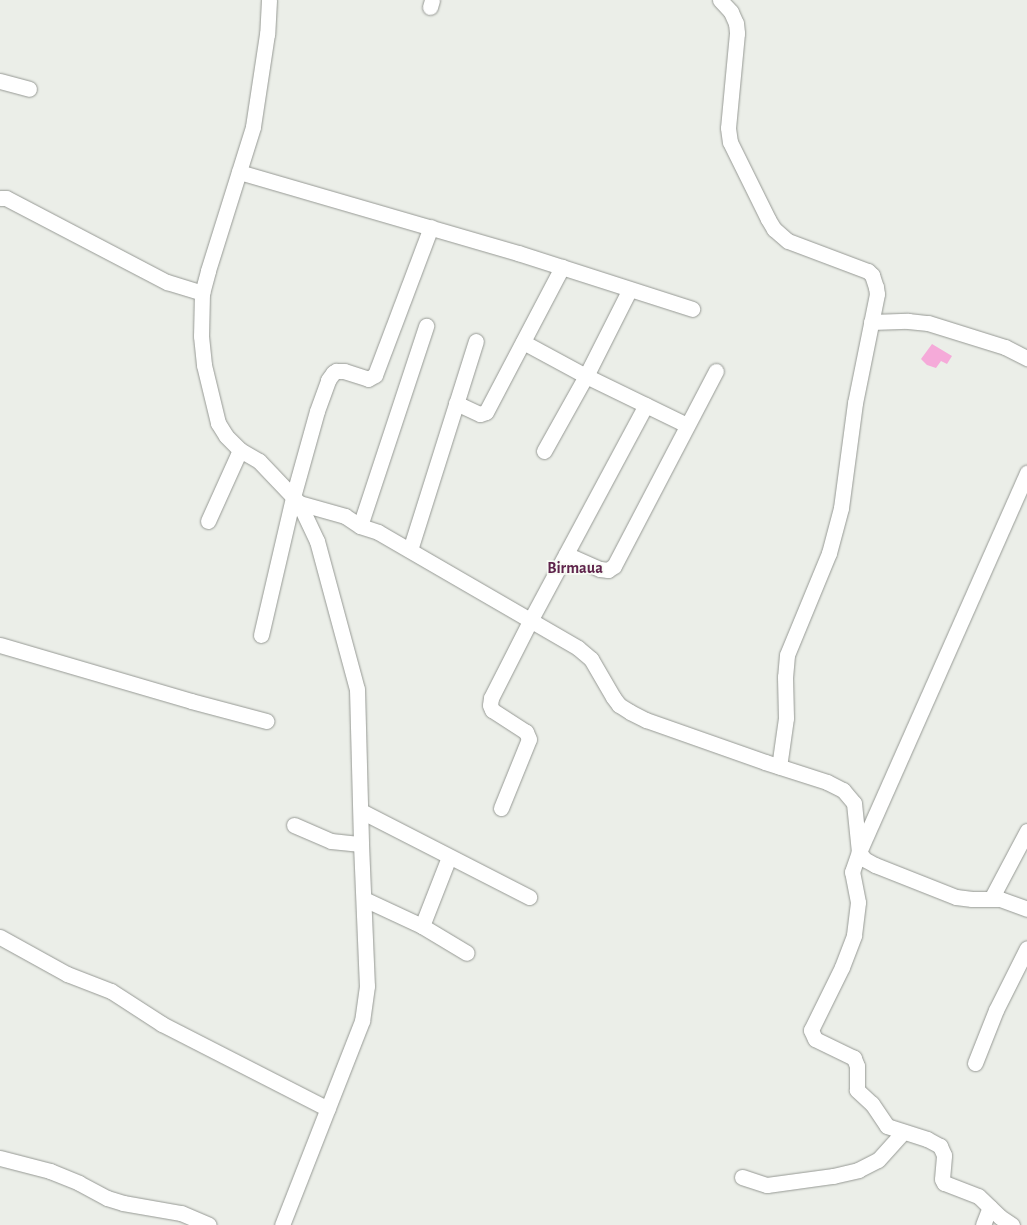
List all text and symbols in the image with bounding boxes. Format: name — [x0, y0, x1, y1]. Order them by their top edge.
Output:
district label: Birmaua — [547, 558, 603, 578]

